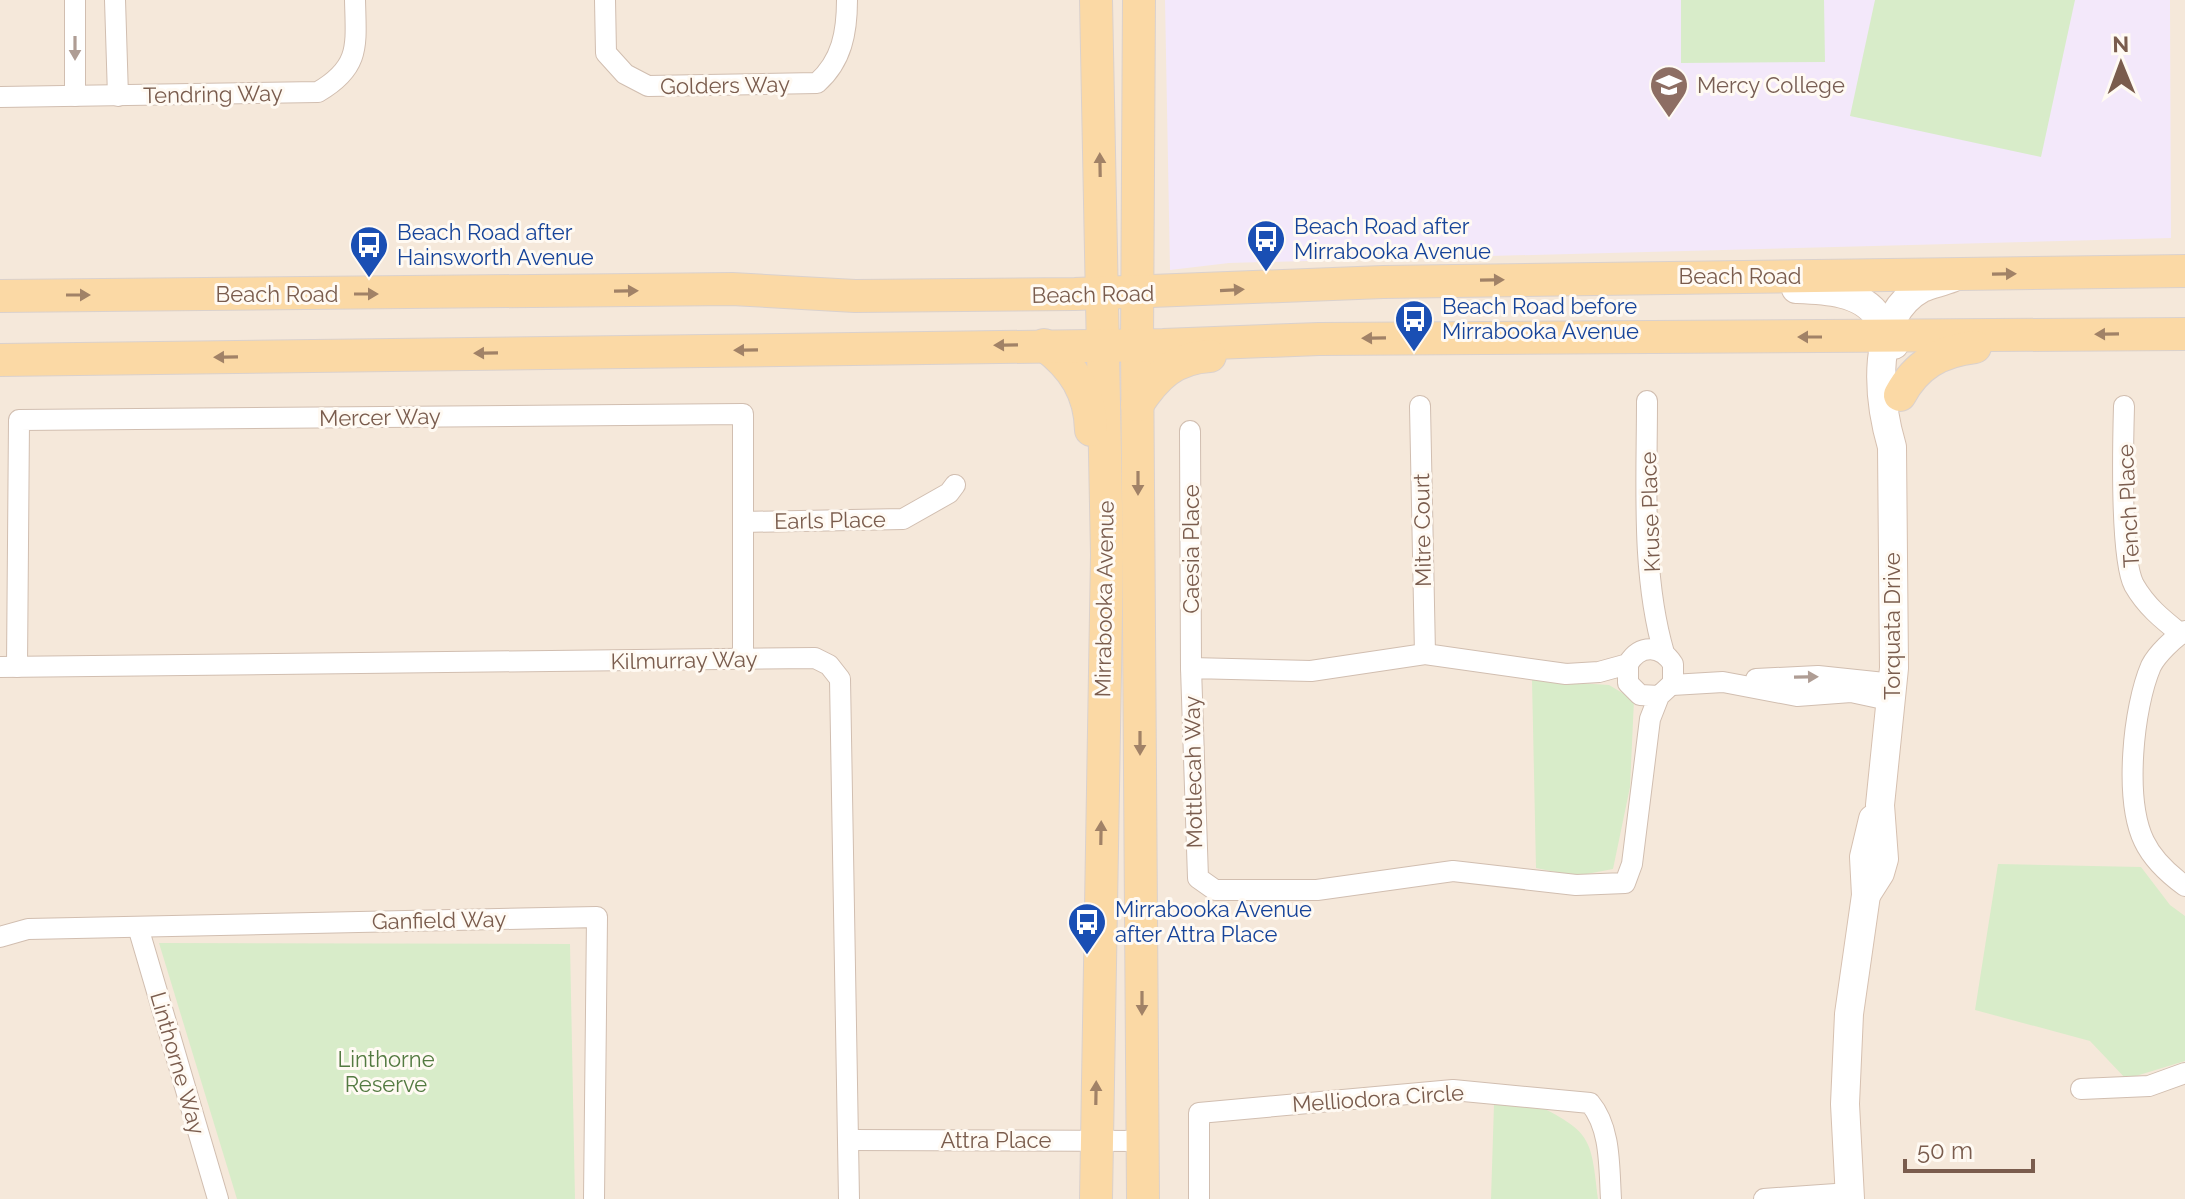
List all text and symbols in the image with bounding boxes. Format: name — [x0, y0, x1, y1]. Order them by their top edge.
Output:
north arrow — [2081, 24, 2161, 104]
text: N — [2112, 31, 2129, 57]
one-way arrow — [69, 36, 81, 61]
school or university icon: Mercy College — [1648, 64, 1690, 119]
street label: Golders Way — [660, 71, 790, 99]
place label: Mercy College — [1697, 72, 1845, 98]
street label: Tendring Way — [143, 80, 283, 108]
one-way arrow — [1094, 152, 1106, 177]
place label: Beach Road after Mirrabooka Avenue — [1294, 213, 1491, 264]
bus stop icon: Beach Road after Mirrabooka Avenue — [1245, 218, 1287, 273]
place label: Beach Road after Hainsworth Avenue — [397, 219, 594, 270]
bus stop icon: Beach Road after Hainsworth Avenue — [348, 224, 390, 279]
street label: Beach Road — [1679, 263, 1801, 289]
one-way arrow — [1992, 268, 2017, 280]
one-way arrow — [1480, 274, 1505, 286]
street label: Beach Road — [1031, 280, 1155, 308]
street label: Beach Road — [216, 281, 338, 307]
one-way arrow — [1220, 283, 1245, 296]
one-way arrow — [614, 284, 639, 297]
one-way arrow — [354, 287, 379, 300]
one-way arrow — [66, 289, 91, 301]
place label: Beach Road before Mirrabooka Avenue — [1442, 293, 1639, 344]
bus stop icon: Beach Road before Mirrabooka Avenue — [1393, 298, 1435, 353]
one-way arrow — [2094, 328, 2119, 341]
one-way arrow — [1797, 331, 1822, 343]
one-way arrow — [1361, 332, 1386, 344]
one-way arrow — [993, 339, 1018, 352]
one-way arrow — [733, 343, 758, 356]
one-way arrow — [473, 347, 498, 360]
one-way arrow — [213, 351, 238, 363]
street label: Mercer Way — [319, 403, 441, 431]
street label: Tench Place — [2112, 443, 2144, 568]
street label: Kruse Place — [1635, 451, 1665, 573]
one-way arrow — [1132, 471, 1144, 496]
street label: Mitre Court — [1408, 472, 1436, 587]
street label: Caesia Place — [1178, 484, 1204, 614]
street label: Mirrabooka Avenue — [1089, 500, 1119, 698]
street label: Earls Place — [774, 506, 886, 534]
street label: Torquata Drive — [1879, 552, 1905, 700]
street label: Kilmurray Way — [610, 646, 758, 674]
one-way arrow — [1794, 670, 1819, 683]
street label: Mottlecah Way — [1179, 695, 1207, 849]
one-way arrow — [1134, 731, 1146, 756]
one-way arrow — [1095, 820, 1107, 845]
place label: Mirrabooka Avenue after Attra Place — [1115, 896, 1312, 947]
bus stop icon: Mirrabooka Avenue after Attra Place — [1066, 901, 1108, 956]
street label: Ganfield Way — [372, 906, 506, 934]
street label: Linthorne Way — [145, 989, 211, 1137]
one-way arrow — [1136, 991, 1148, 1016]
park label: Linthorne Reserve — [337, 1046, 435, 1097]
street label: Melliodora Circle — [1291, 1079, 1465, 1117]
one-way arrow — [1090, 1080, 1103, 1105]
scale bar — [1905, 1123, 2033, 1173]
street label: Attra Place — [941, 1127, 1052, 1153]
text: 50 m — [1917, 1136, 1973, 1165]

